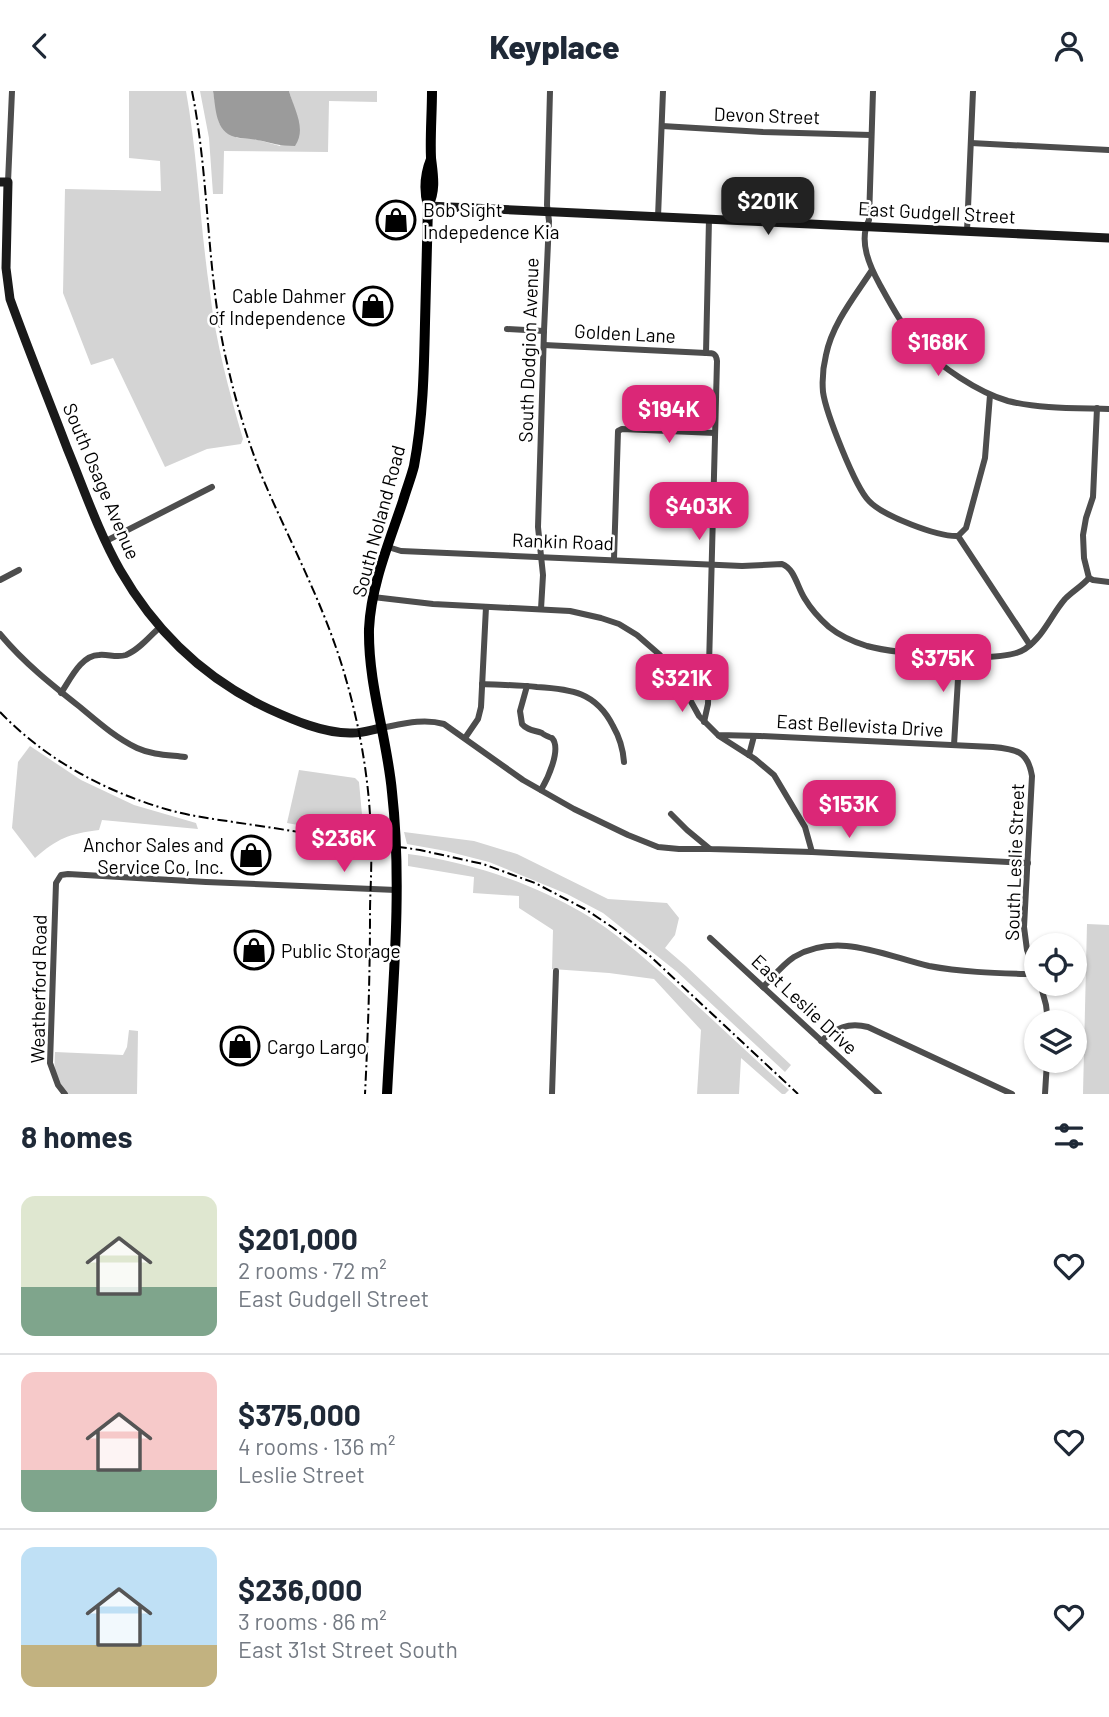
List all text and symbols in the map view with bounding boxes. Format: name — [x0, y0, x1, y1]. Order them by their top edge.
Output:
icon: back — [21, 27, 59, 65]
text: Keyplace — [489, 27, 620, 65]
icon: person — [1050, 27, 1088, 65]
street label: Devon Street — [713, 102, 821, 128]
pin: $201K — [719, 177, 817, 237]
text: $201K — [737, 186, 799, 214]
street label: East Gudgell Street — [858, 196, 1016, 228]
place label: Bob Sight Indepedence Kia — [423, 198, 560, 243]
shop icon: Bob Sight Indepedence Kia — [375, 199, 417, 241]
street label: South Dodgion Avenue — [513, 257, 543, 443]
place label: Cable Dahmer of Independence — [209, 284, 346, 329]
shop icon: Cable Dahmer of Independence — [352, 285, 394, 327]
street label: Golden Lane — [574, 319, 676, 347]
pin: $168K — [889, 319, 987, 378]
text: $168K — [908, 327, 968, 355]
pin: $194K — [620, 385, 718, 445]
text: $194K — [638, 394, 700, 422]
street label: South Osage Avenue — [59, 399, 145, 563]
street label: South Noland Road — [347, 443, 409, 599]
pin: $403K — [650, 483, 748, 542]
text: $403K — [666, 491, 733, 519]
street label: Rankin Road — [512, 528, 614, 554]
pin: $375K — [894, 635, 992, 694]
text: $375K — [911, 643, 975, 671]
pin: $321K — [633, 655, 731, 714]
text: $321K — [652, 663, 712, 691]
street label: East Bellevista Drive — [776, 709, 944, 741]
pin: $153K — [800, 781, 898, 840]
street label: South Leslie Street — [1000, 783, 1028, 941]
text: $153K — [819, 789, 879, 817]
pin: $236K — [295, 815, 393, 874]
text: $236K — [312, 823, 376, 851]
place label: Anchor Sales and Service Co, Inc. — [83, 833, 224, 878]
shop icon: Anchor Sales and Service Co, Inc. — [230, 834, 272, 876]
street label: Weatherford Road — [25, 914, 51, 1064]
shop icon: Public Storage — [233, 929, 275, 971]
map controls — [1024, 933, 1087, 1073]
button: locate — [1024, 933, 1087, 996]
place label: Public Storage — [281, 939, 401, 962]
street label: East Leslie Drive — [747, 949, 863, 1059]
button: layers — [1024, 1010, 1087, 1073]
shop icon: Cargo Largo — [219, 1025, 261, 1067]
place label: Cargo Largo — [267, 1035, 367, 1058]
icon: filters — [1050, 1117, 1088, 1155]
text: 8 homes — [21, 1118, 132, 1154]
text: $201,000 — [238, 1220, 358, 1256]
icon: home — [77, 1224, 161, 1308]
icon: heart — [1050, 1247, 1088, 1285]
text: 2 rooms · 72 m² — [238, 1256, 387, 1284]
text: East Gudgell Street — [238, 1284, 429, 1312]
text: $375,000 — [238, 1396, 361, 1432]
icon: home — [77, 1400, 161, 1484]
icon: heart — [1050, 1423, 1088, 1461]
text: 4 rooms · 136 m² — [238, 1432, 396, 1460]
text: Leslie Street — [238, 1460, 365, 1488]
text: $236,000 — [238, 1571, 362, 1607]
icon: home — [77, 1575, 161, 1659]
icon: heart — [1050, 1598, 1088, 1636]
text: 3 rooms · 86 m² — [238, 1607, 387, 1635]
text: East 31st Street South — [238, 1635, 458, 1663]

